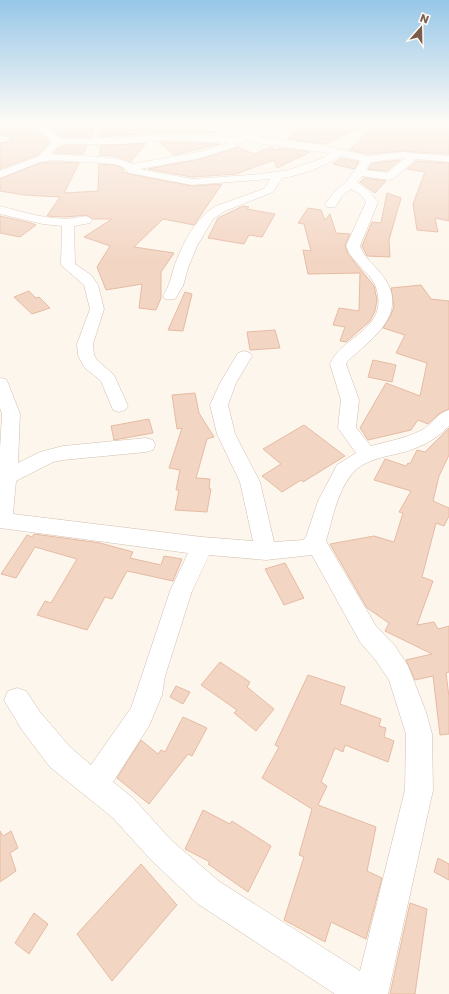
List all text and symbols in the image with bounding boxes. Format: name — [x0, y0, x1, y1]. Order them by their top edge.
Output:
north arrow — [401, 8, 441, 48]
text: N — [418, 10, 431, 28]

